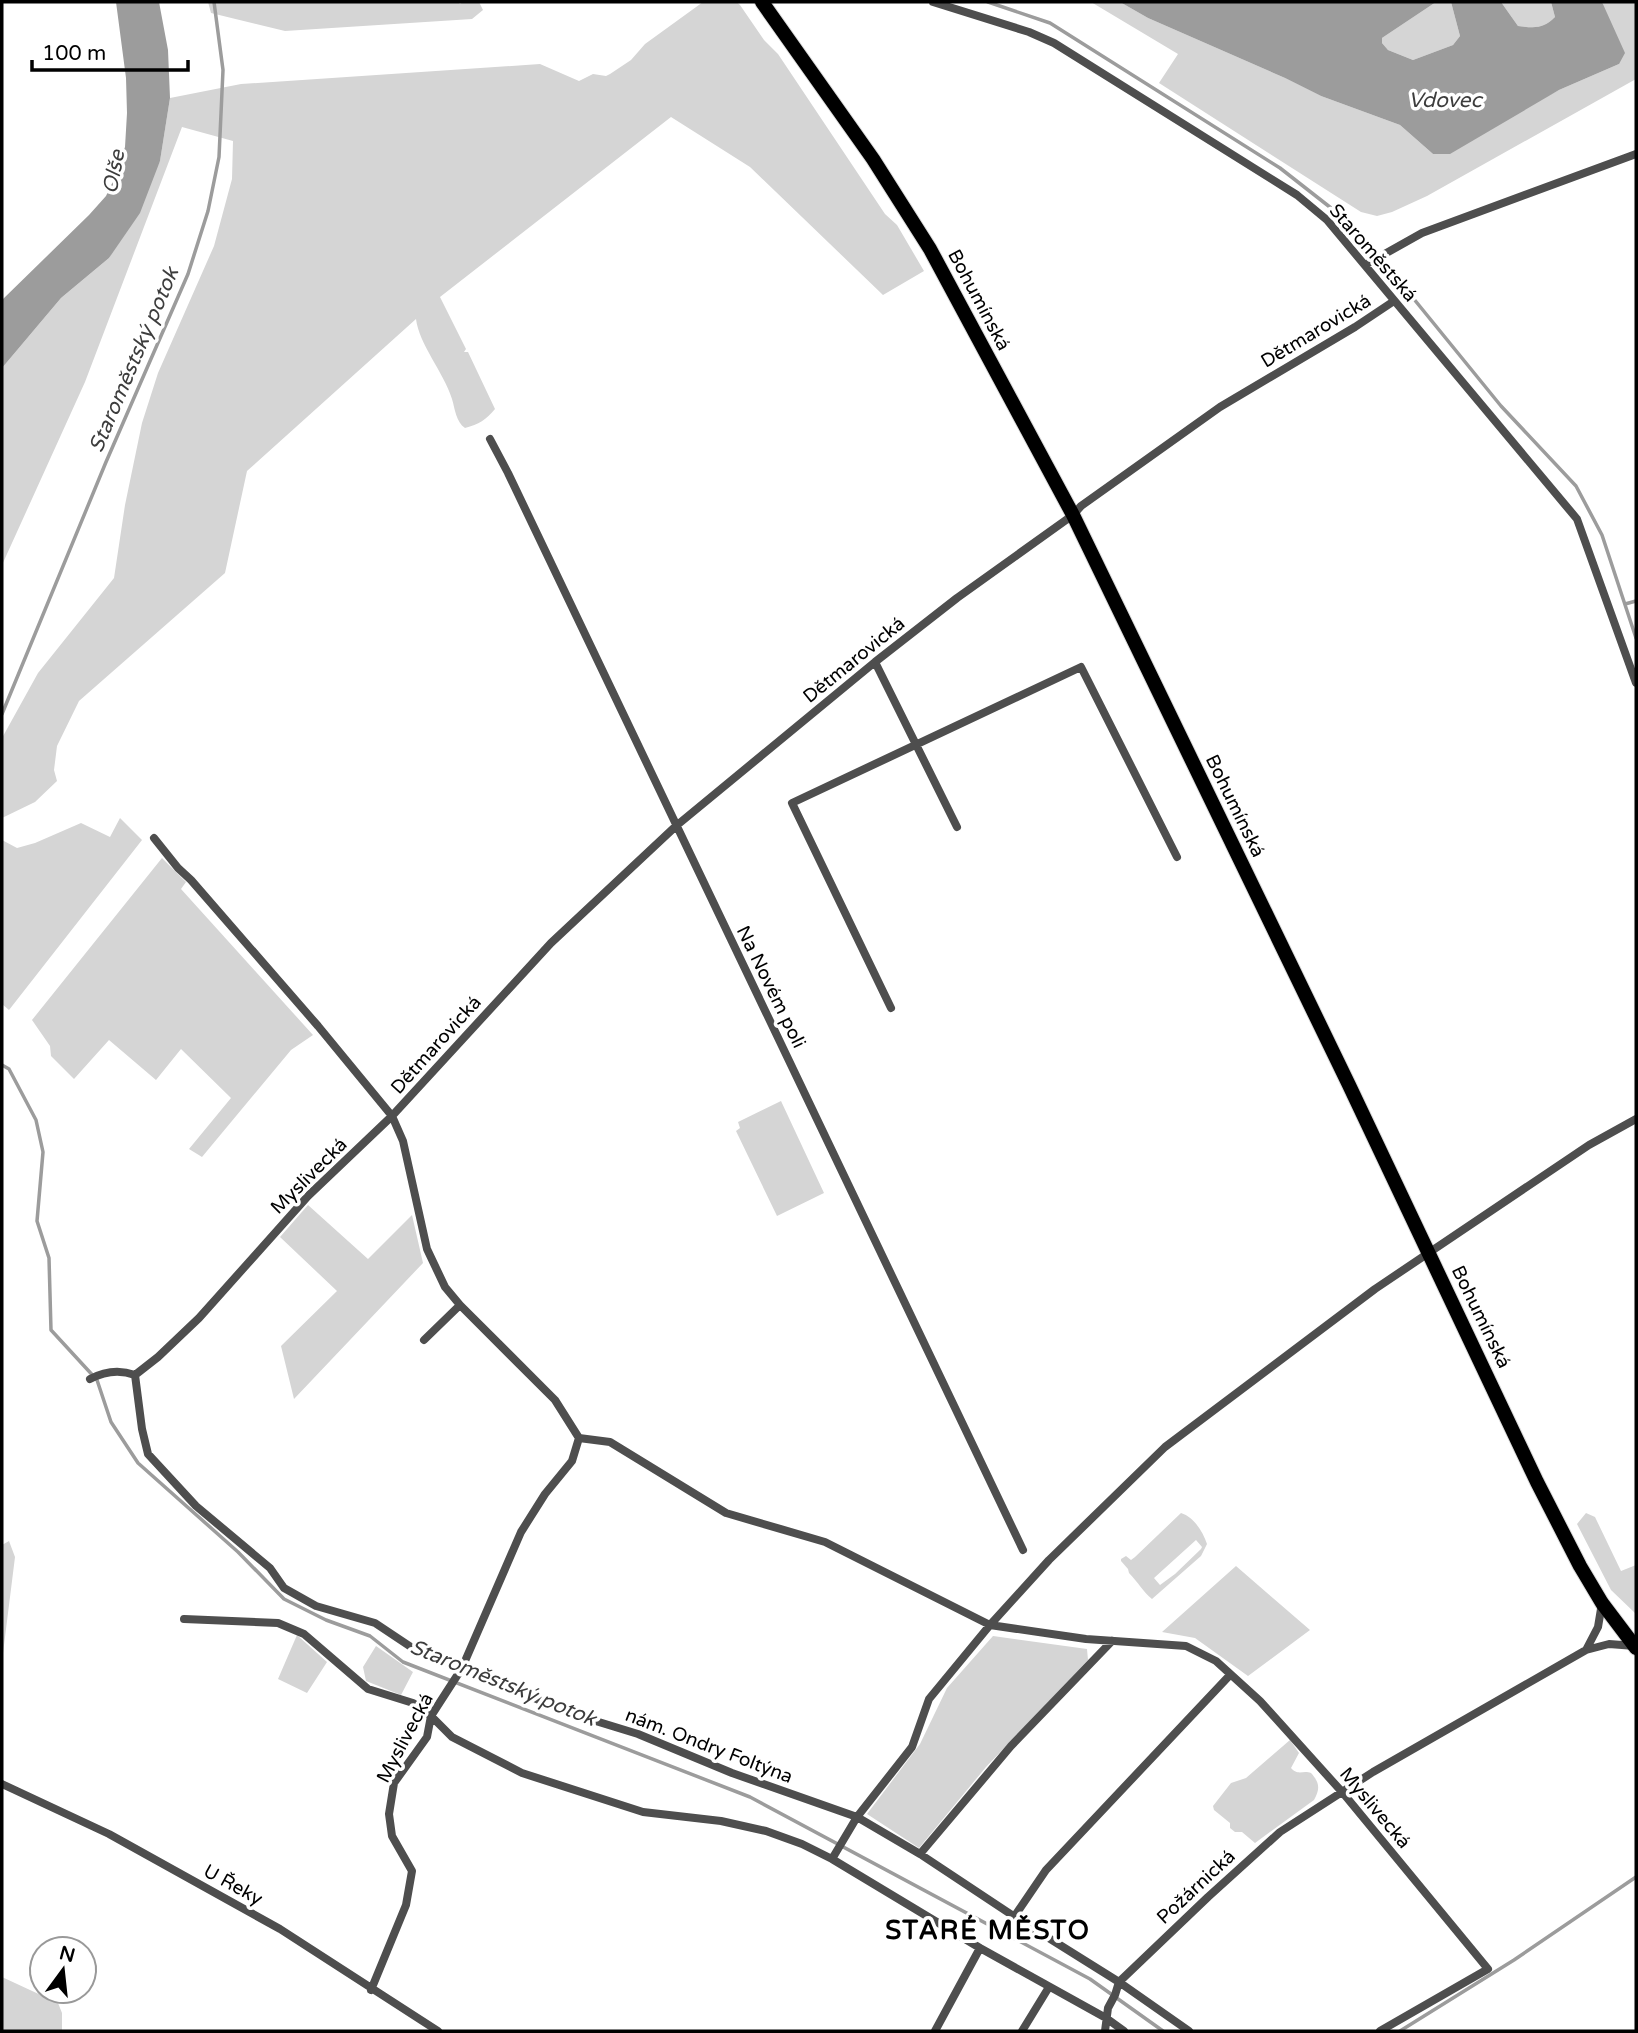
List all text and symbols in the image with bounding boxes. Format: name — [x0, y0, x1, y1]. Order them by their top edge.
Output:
scale bar — [32, 28, 187, 72]
text: 100 m — [42, 41, 106, 66]
water label: Vdovec — [1408, 88, 1483, 113]
water label: Olše — [98, 147, 131, 196]
street label: Staroměstská — [1325, 200, 1421, 306]
street label: Bohumínská — [943, 246, 1015, 354]
water label: Staroměstský potok — [84, 262, 185, 456]
street label: Dětmarovická — [1257, 290, 1375, 372]
street label: Dětmarovická — [799, 612, 909, 708]
street label: Bohumínská — [1201, 751, 1269, 861]
street label: Na Novém poli — [732, 922, 810, 1052]
street label: Dětmarovická — [386, 991, 486, 1099]
street label: Myslivecká — [266, 1133, 352, 1219]
street label: Bohumínská — [1447, 1262, 1515, 1372]
water label: Staroměstský potok — [406, 1634, 601, 1732]
street label: Myslivecká — [372, 1689, 438, 1787]
street label: nám. Ondry Foltýna — [622, 1704, 796, 1788]
street label: Myslivecká — [1335, 1763, 1415, 1853]
street label: Požárnická — [1152, 1845, 1240, 1929]
street label: U Řeky — [200, 1860, 266, 1910]
district label: STARÉ MĚSTO — [885, 1914, 1091, 1946]
north arrow — [28, 1935, 98, 2005]
text: N — [57, 1942, 77, 1967]

